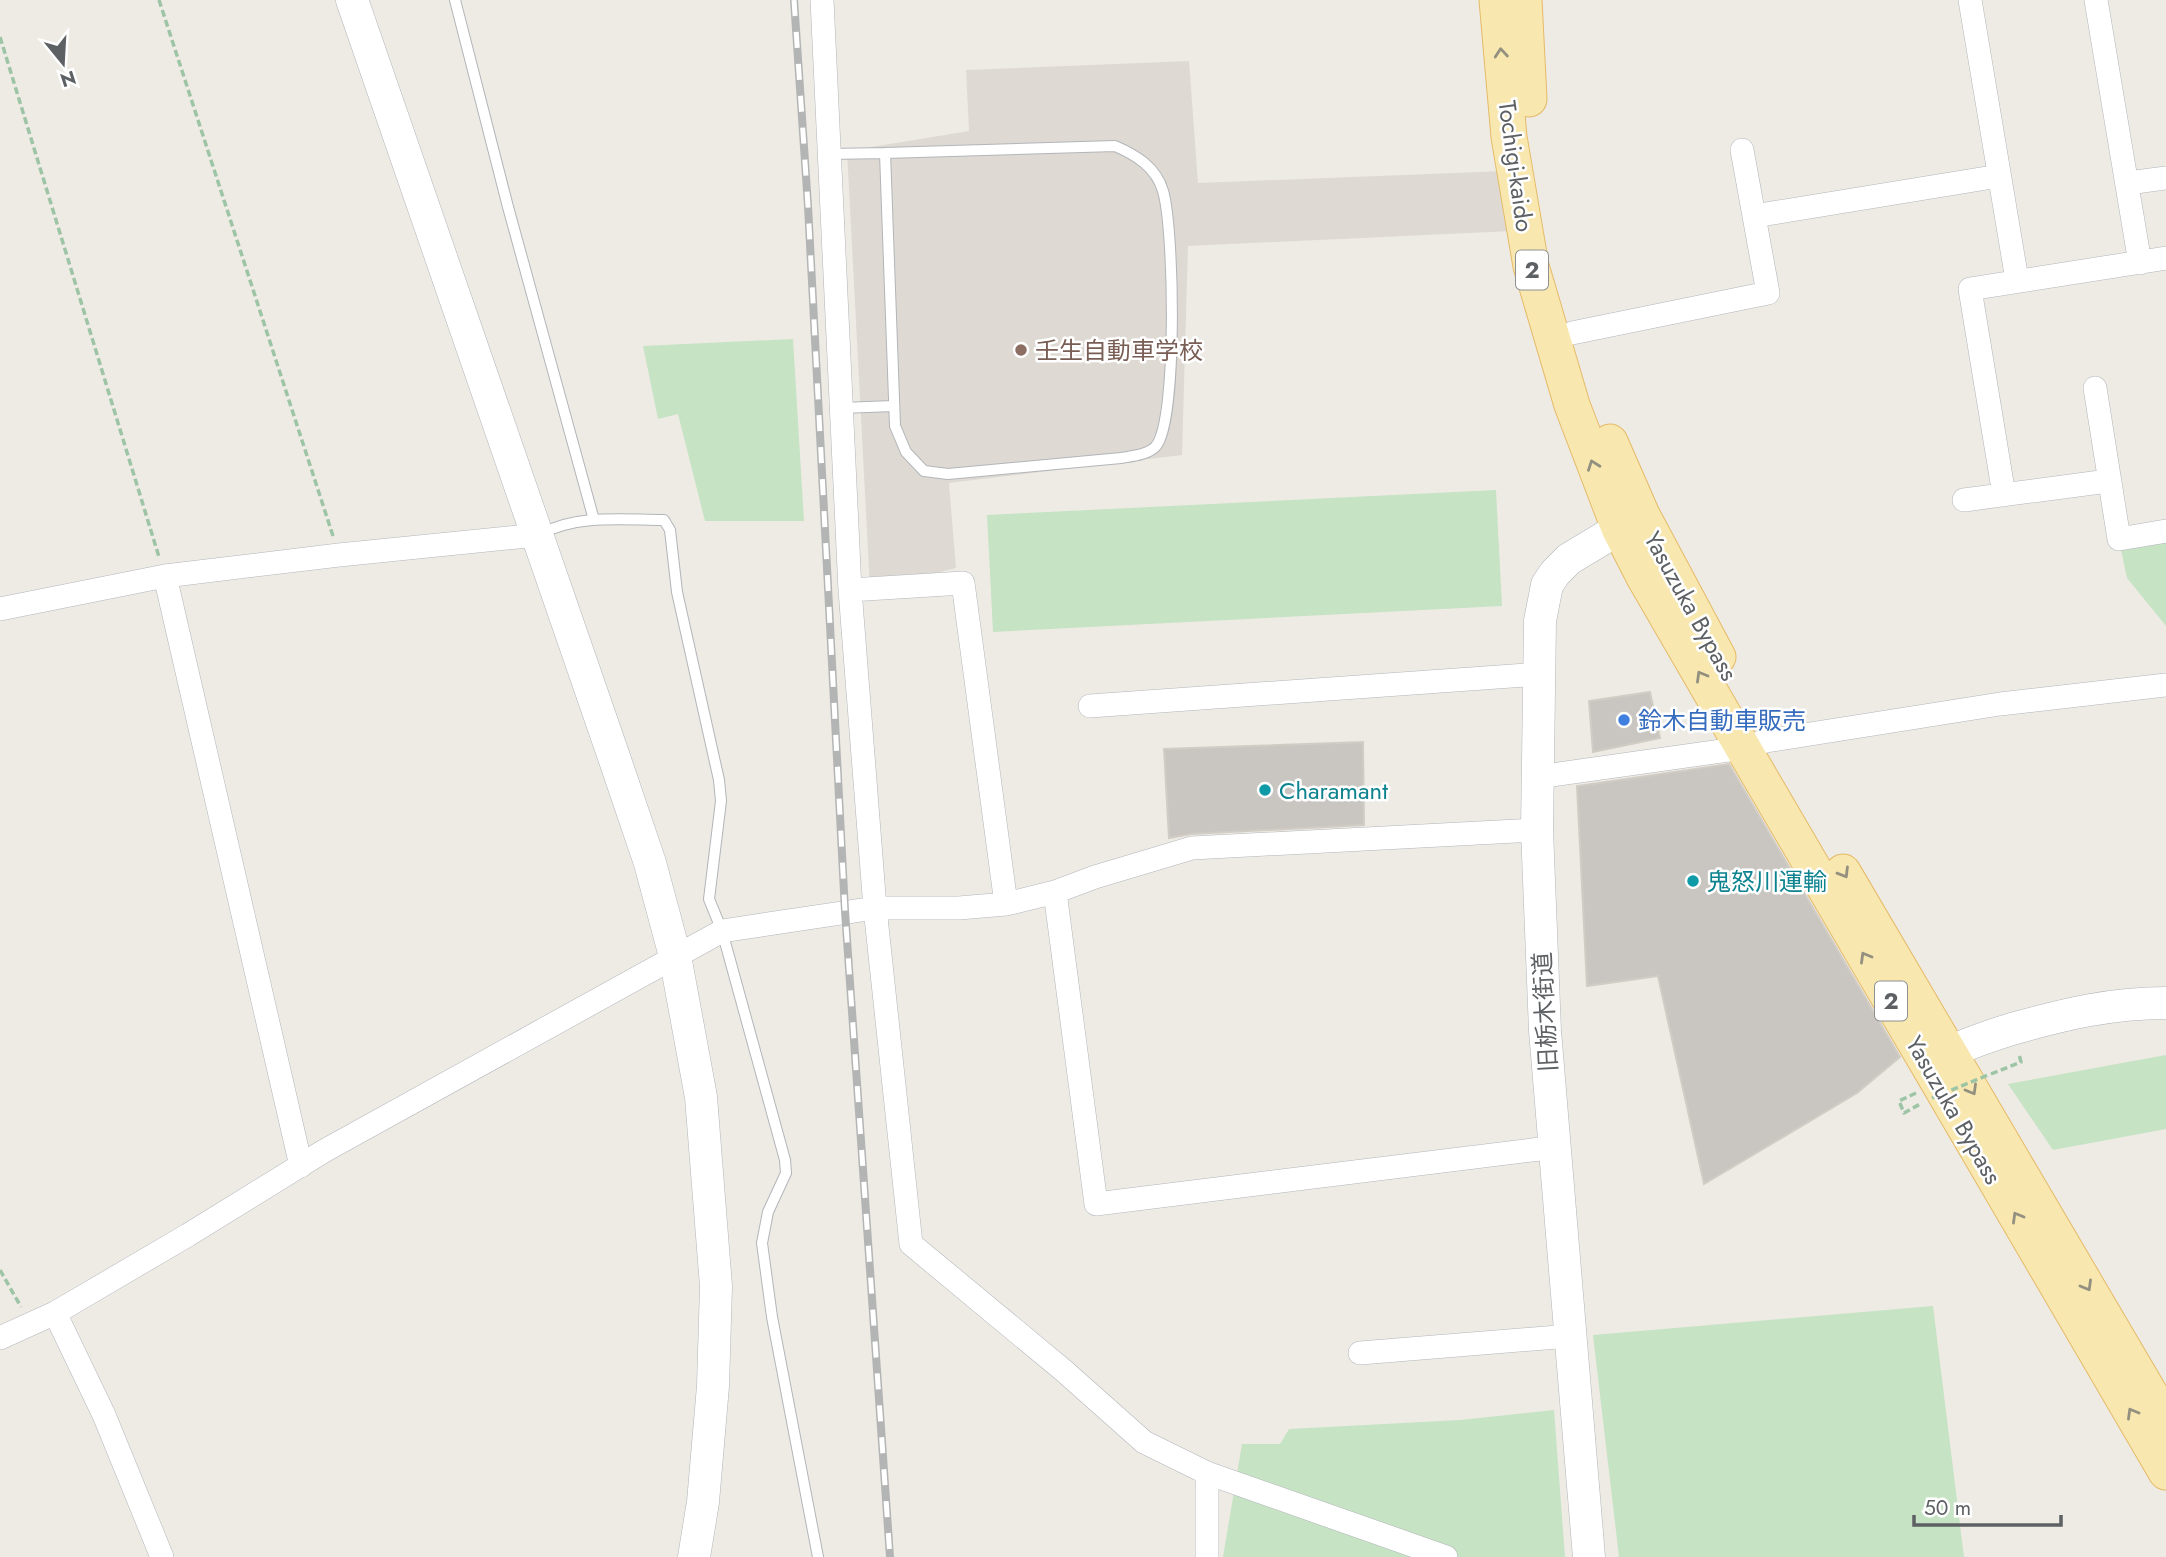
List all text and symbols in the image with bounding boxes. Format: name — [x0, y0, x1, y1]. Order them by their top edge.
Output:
north arrow — [28, 28, 98, 98]
one-way arrow — [1494, 47, 1509, 58]
text: N — [57, 64, 79, 94]
street label: Tochigi-kaido — [1489, 98, 1543, 234]
road number: 2 — [1516, 250, 1548, 290]
place label: 壬生自動車学校 — [1035, 333, 1203, 368]
marker: 壬生自動車学校 — [1013, 342, 1029, 358]
one-way arrow — [1588, 459, 1602, 471]
street label: Yasuzuka Bypass — [1635, 525, 1747, 687]
one-way arrow — [1696, 670, 1709, 683]
place label: 鈴木自動車販売 — [1638, 703, 1806, 738]
marker: 鈴木自動車販売 — [1616, 712, 1632, 728]
place label: Charamant — [1279, 773, 1388, 808]
marker: Charamant — [1257, 782, 1273, 798]
place label: 鬼怒川運輸 — [1707, 864, 1827, 899]
one-way arrow — [1836, 866, 1849, 879]
marker: 鬼怒川運輸 — [1685, 873, 1701, 889]
street label: 旧栃木街道 — [1524, 951, 1566, 1073]
one-way arrow — [1860, 952, 1873, 964]
road number: 2 — [1875, 982, 1907, 1020]
street label: Yasuzuka Bypass — [1897, 1029, 2011, 1191]
one-way arrow — [1964, 1082, 1977, 1095]
one-way arrow — [2012, 1212, 2025, 1225]
one-way arrow — [2079, 1279, 2092, 1292]
one-way arrow — [2127, 1408, 2140, 1421]
scale bar — [1914, 1484, 2061, 1528]
text: 50 m — [1924, 1493, 1971, 1523]

